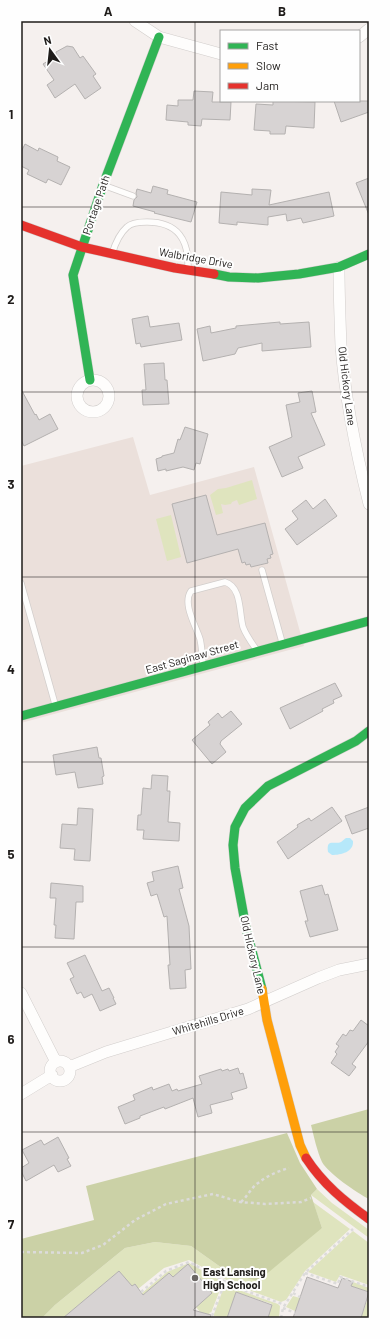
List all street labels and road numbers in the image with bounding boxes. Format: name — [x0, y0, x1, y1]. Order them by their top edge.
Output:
street label: Portage Path — [79, 173, 112, 236]
street label: Walbridge Drive — [158, 245, 234, 270]
street label: Old Hickory Lane — [336, 346, 359, 426]
street label: East Saginaw Street — [144, 637, 240, 676]
street label: Old Hickory Lane — [238, 915, 269, 995]
street label: Whitehills Drive — [171, 1003, 245, 1038]

